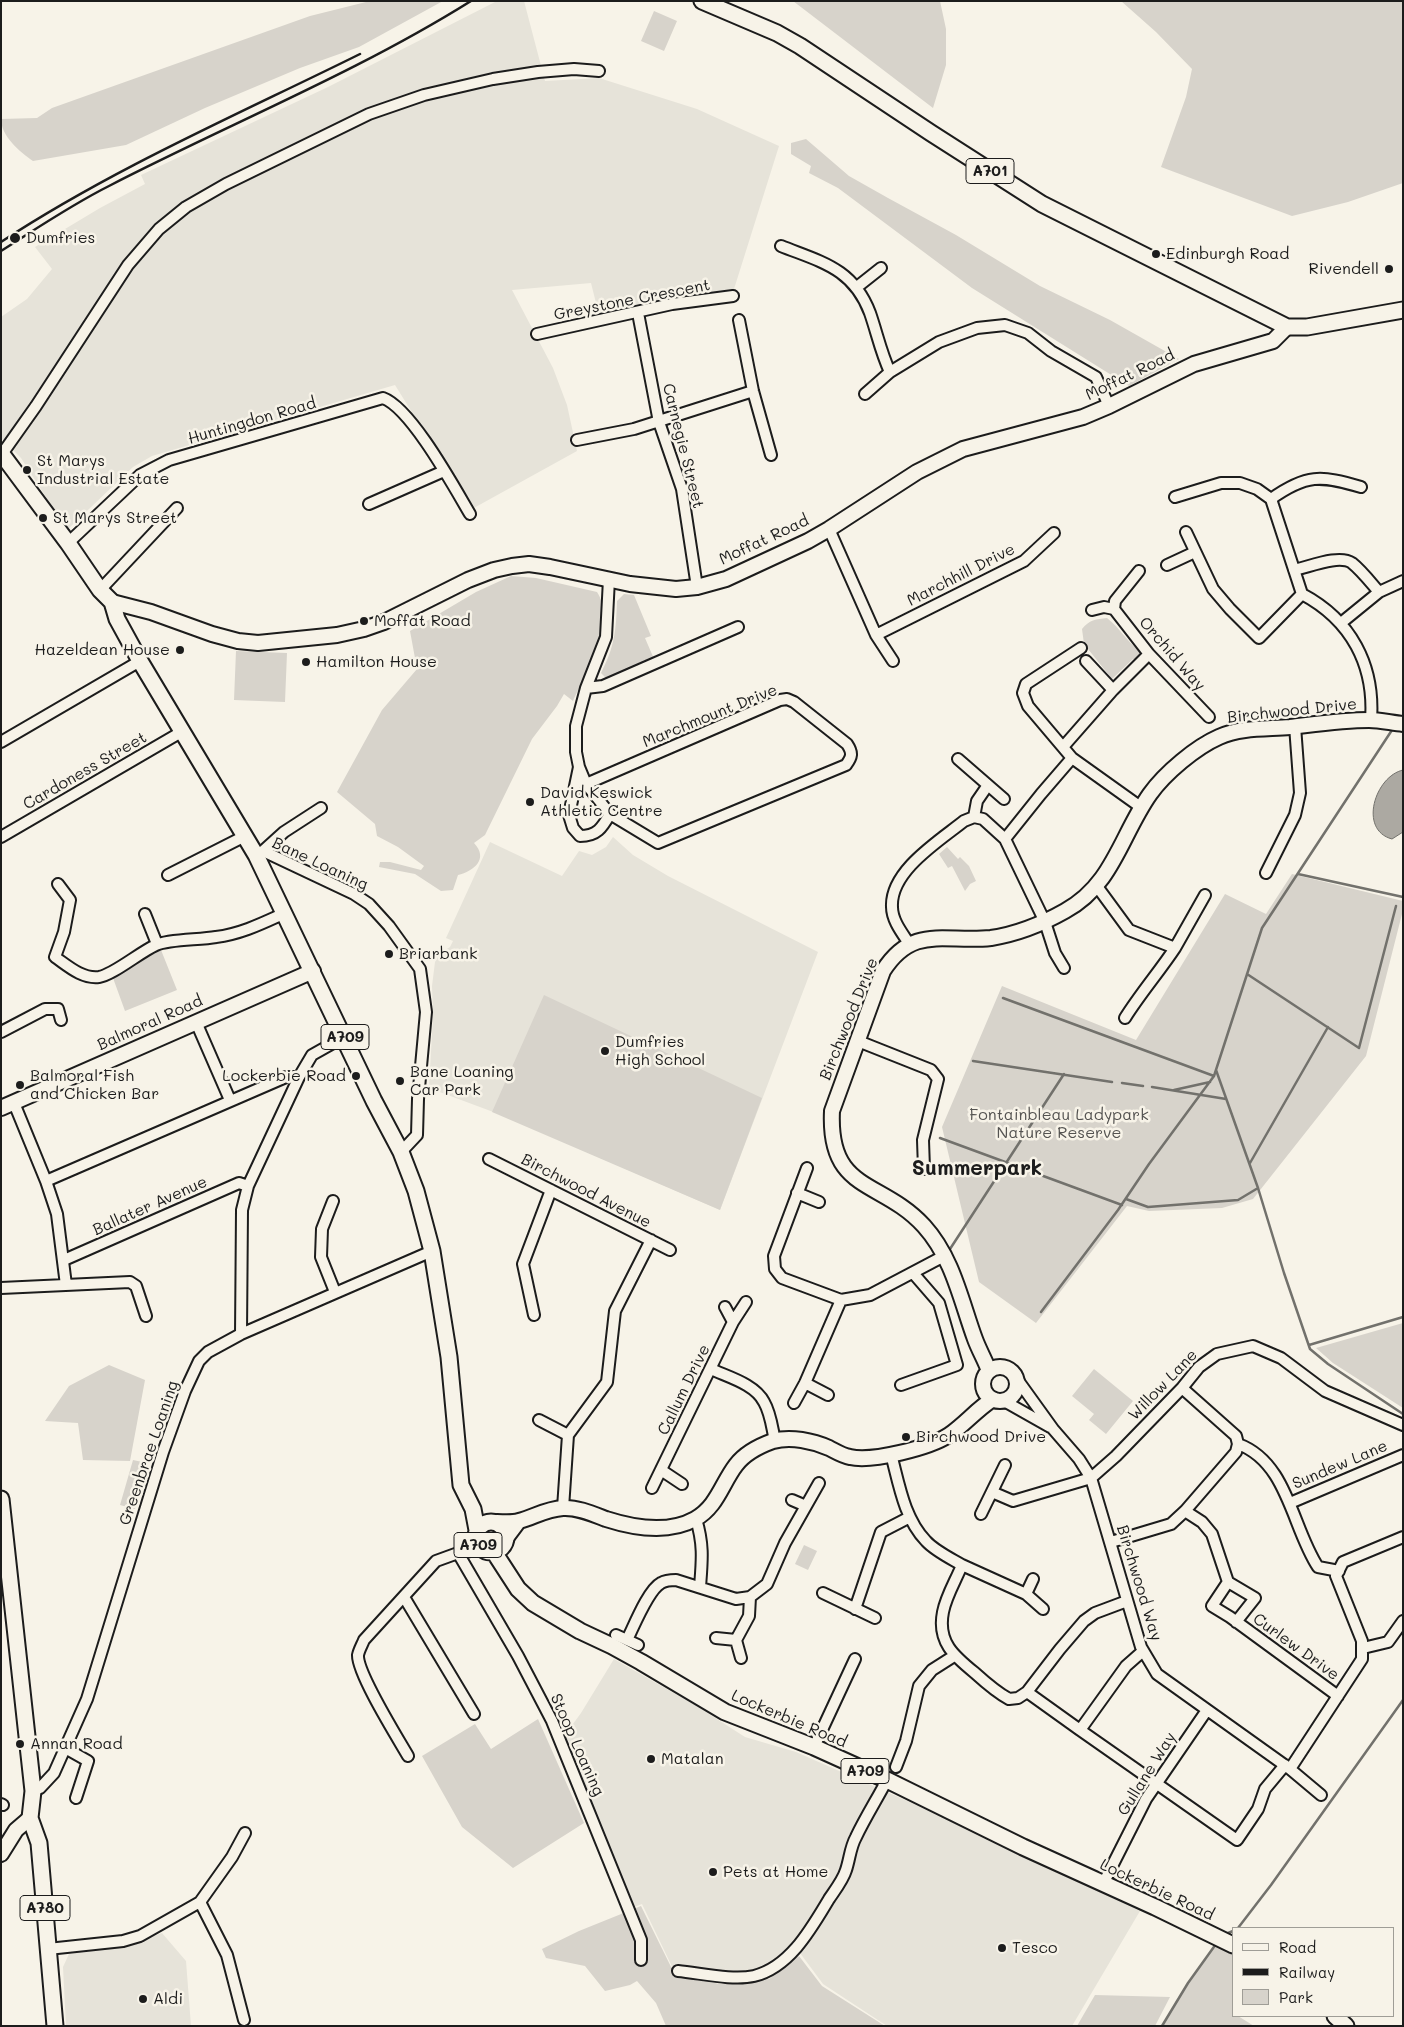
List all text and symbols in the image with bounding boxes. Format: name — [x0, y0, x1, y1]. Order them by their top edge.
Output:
road number: A701 — [966, 158, 1014, 184]
place label: Dumfries — [26, 228, 95, 248]
marker: Dumfries — [8, 231, 22, 245]
place label: Edinburgh Road — [1166, 244, 1289, 264]
marker: Edinburgh Road — [1150, 248, 1162, 260]
place label: Rivendell — [1309, 259, 1379, 279]
marker: Rivendell — [1383, 263, 1395, 275]
street label: Greystone Crescent — [552, 275, 712, 325]
street label: Moffat Road — [1082, 345, 1178, 405]
street label: Carnegie Street — [658, 381, 708, 511]
street label: Huntingdon Road — [186, 394, 318, 448]
place label: St Marys Industrial Estate — [37, 451, 170, 489]
marker: St Marys Industrial Estate — [21, 464, 33, 476]
place label: St Marys Street — [53, 508, 177, 528]
street label: Moffat Road — [716, 511, 812, 569]
marker: St Marys Street — [37, 512, 49, 524]
street label: Marchhill Drive — [904, 540, 1018, 610]
place label: Moffat Road — [374, 611, 471, 631]
street label: Orchid Way — [1135, 613, 1209, 695]
marker: Moffat Road — [358, 615, 370, 627]
place label: Hazeldean House — [34, 640, 170, 660]
marker: Hazeldean House — [174, 644, 186, 656]
place label: Hamilton House — [316, 652, 437, 672]
marker: Hamilton House — [300, 656, 312, 668]
street label: Marchmount Drive — [640, 680, 780, 752]
street label: Birchwood Drive — [1226, 695, 1358, 727]
street label: Cardoness Street — [20, 728, 150, 814]
place label: David Keswick Athletic Centre — [540, 783, 663, 821]
marker: David Keswick Athletic Centre — [524, 796, 536, 808]
street label: Bane Loaning — [269, 833, 371, 895]
place label: Briarbank — [399, 944, 477, 964]
marker: Briarbank — [383, 948, 395, 960]
street label: Birchwood Drive — [816, 955, 882, 1083]
street label: Balmoral Road — [94, 991, 206, 1055]
road number: A709 — [321, 1024, 369, 1050]
place label: Dumfries High School — [615, 1032, 705, 1070]
marker: Dumfries High School — [599, 1045, 611, 1057]
place label: Bane Loaning Car Park — [410, 1062, 514, 1100]
place label: Balmoral Fish and Chicken Bar — [30, 1066, 159, 1104]
place label: Lockerbie Road — [222, 1066, 346, 1086]
marker: Lockerbie Road — [350, 1070, 362, 1082]
marker: Bane Loaning Car Park — [394, 1075, 406, 1087]
marker: Balmoral Fish and Chicken Bar — [14, 1079, 26, 1091]
park label: Fontainbleau Ladypark Nature Reserve — [969, 1105, 1149, 1143]
street label: Birchwood Avenue — [518, 1150, 654, 1232]
district label: Summerpark — [912, 1156, 1042, 1182]
street label: Ballater Avenue — [90, 1172, 210, 1240]
street label: Callum Drive — [654, 1342, 714, 1438]
street label: Willow Lane — [1124, 1346, 1202, 1424]
street label: Greenbrae Loaning — [115, 1378, 183, 1528]
place label: Birchwood Drive — [916, 1427, 1046, 1447]
marker: Birchwood Drive — [900, 1431, 912, 1443]
street label: Sundew Lane — [1290, 1436, 1390, 1494]
street label: Birchwood Way — [1112, 1523, 1166, 1643]
road number: A709 — [454, 1532, 502, 1558]
street label: Curlew Drive — [1249, 1609, 1343, 1685]
street label: Lockerbie Road — [728, 1686, 850, 1752]
street label: Stoop Loaning — [546, 1691, 608, 1799]
street label: Gullane Way — [1114, 1729, 1180, 1819]
place label: Annan Road — [30, 1734, 123, 1754]
marker: Annan Road — [14, 1738, 26, 1750]
place label: Matalan — [661, 1749, 724, 1769]
marker: Matalan — [645, 1753, 657, 1765]
road number: A709 — [841, 1758, 889, 1784]
street label: Lockerbie Road — [1097, 1855, 1217, 1925]
place label: Pets at Home — [723, 1862, 828, 1882]
marker: Pets at Home — [707, 1866, 719, 1878]
road number: A780 — [20, 1896, 70, 1920]
legend — [1232, 1927, 1394, 2017]
text: Road — [1279, 1937, 1316, 1957]
place label: Tesco — [1012, 1938, 1057, 1958]
marker: Tesco — [996, 1942, 1008, 1954]
text: Railway — [1279, 1962, 1335, 1982]
text: Park — [1279, 1987, 1313, 2007]
place label: Aldi — [153, 1989, 183, 2009]
marker: Aldi — [137, 1993, 149, 2005]

